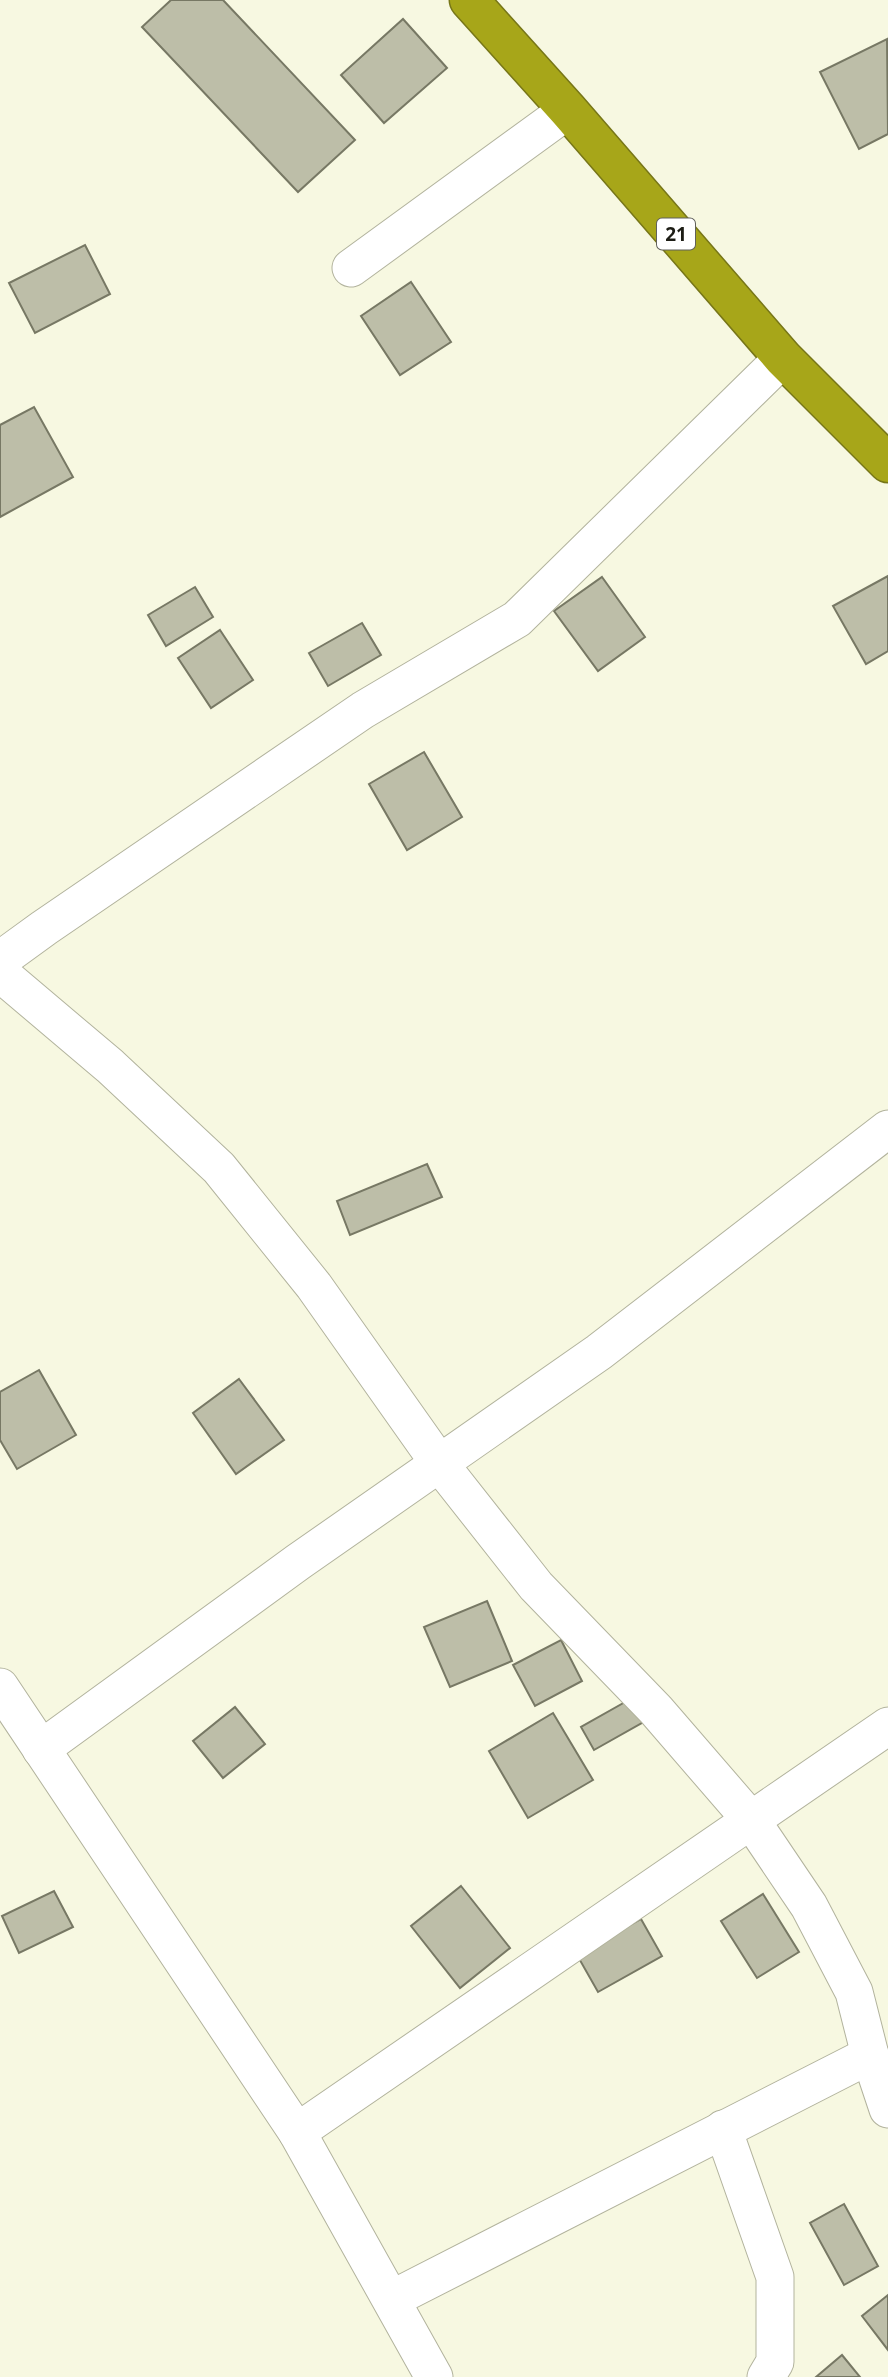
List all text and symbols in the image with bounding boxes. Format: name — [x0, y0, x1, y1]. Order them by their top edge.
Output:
road number: 21 — [657, 218, 695, 250]

